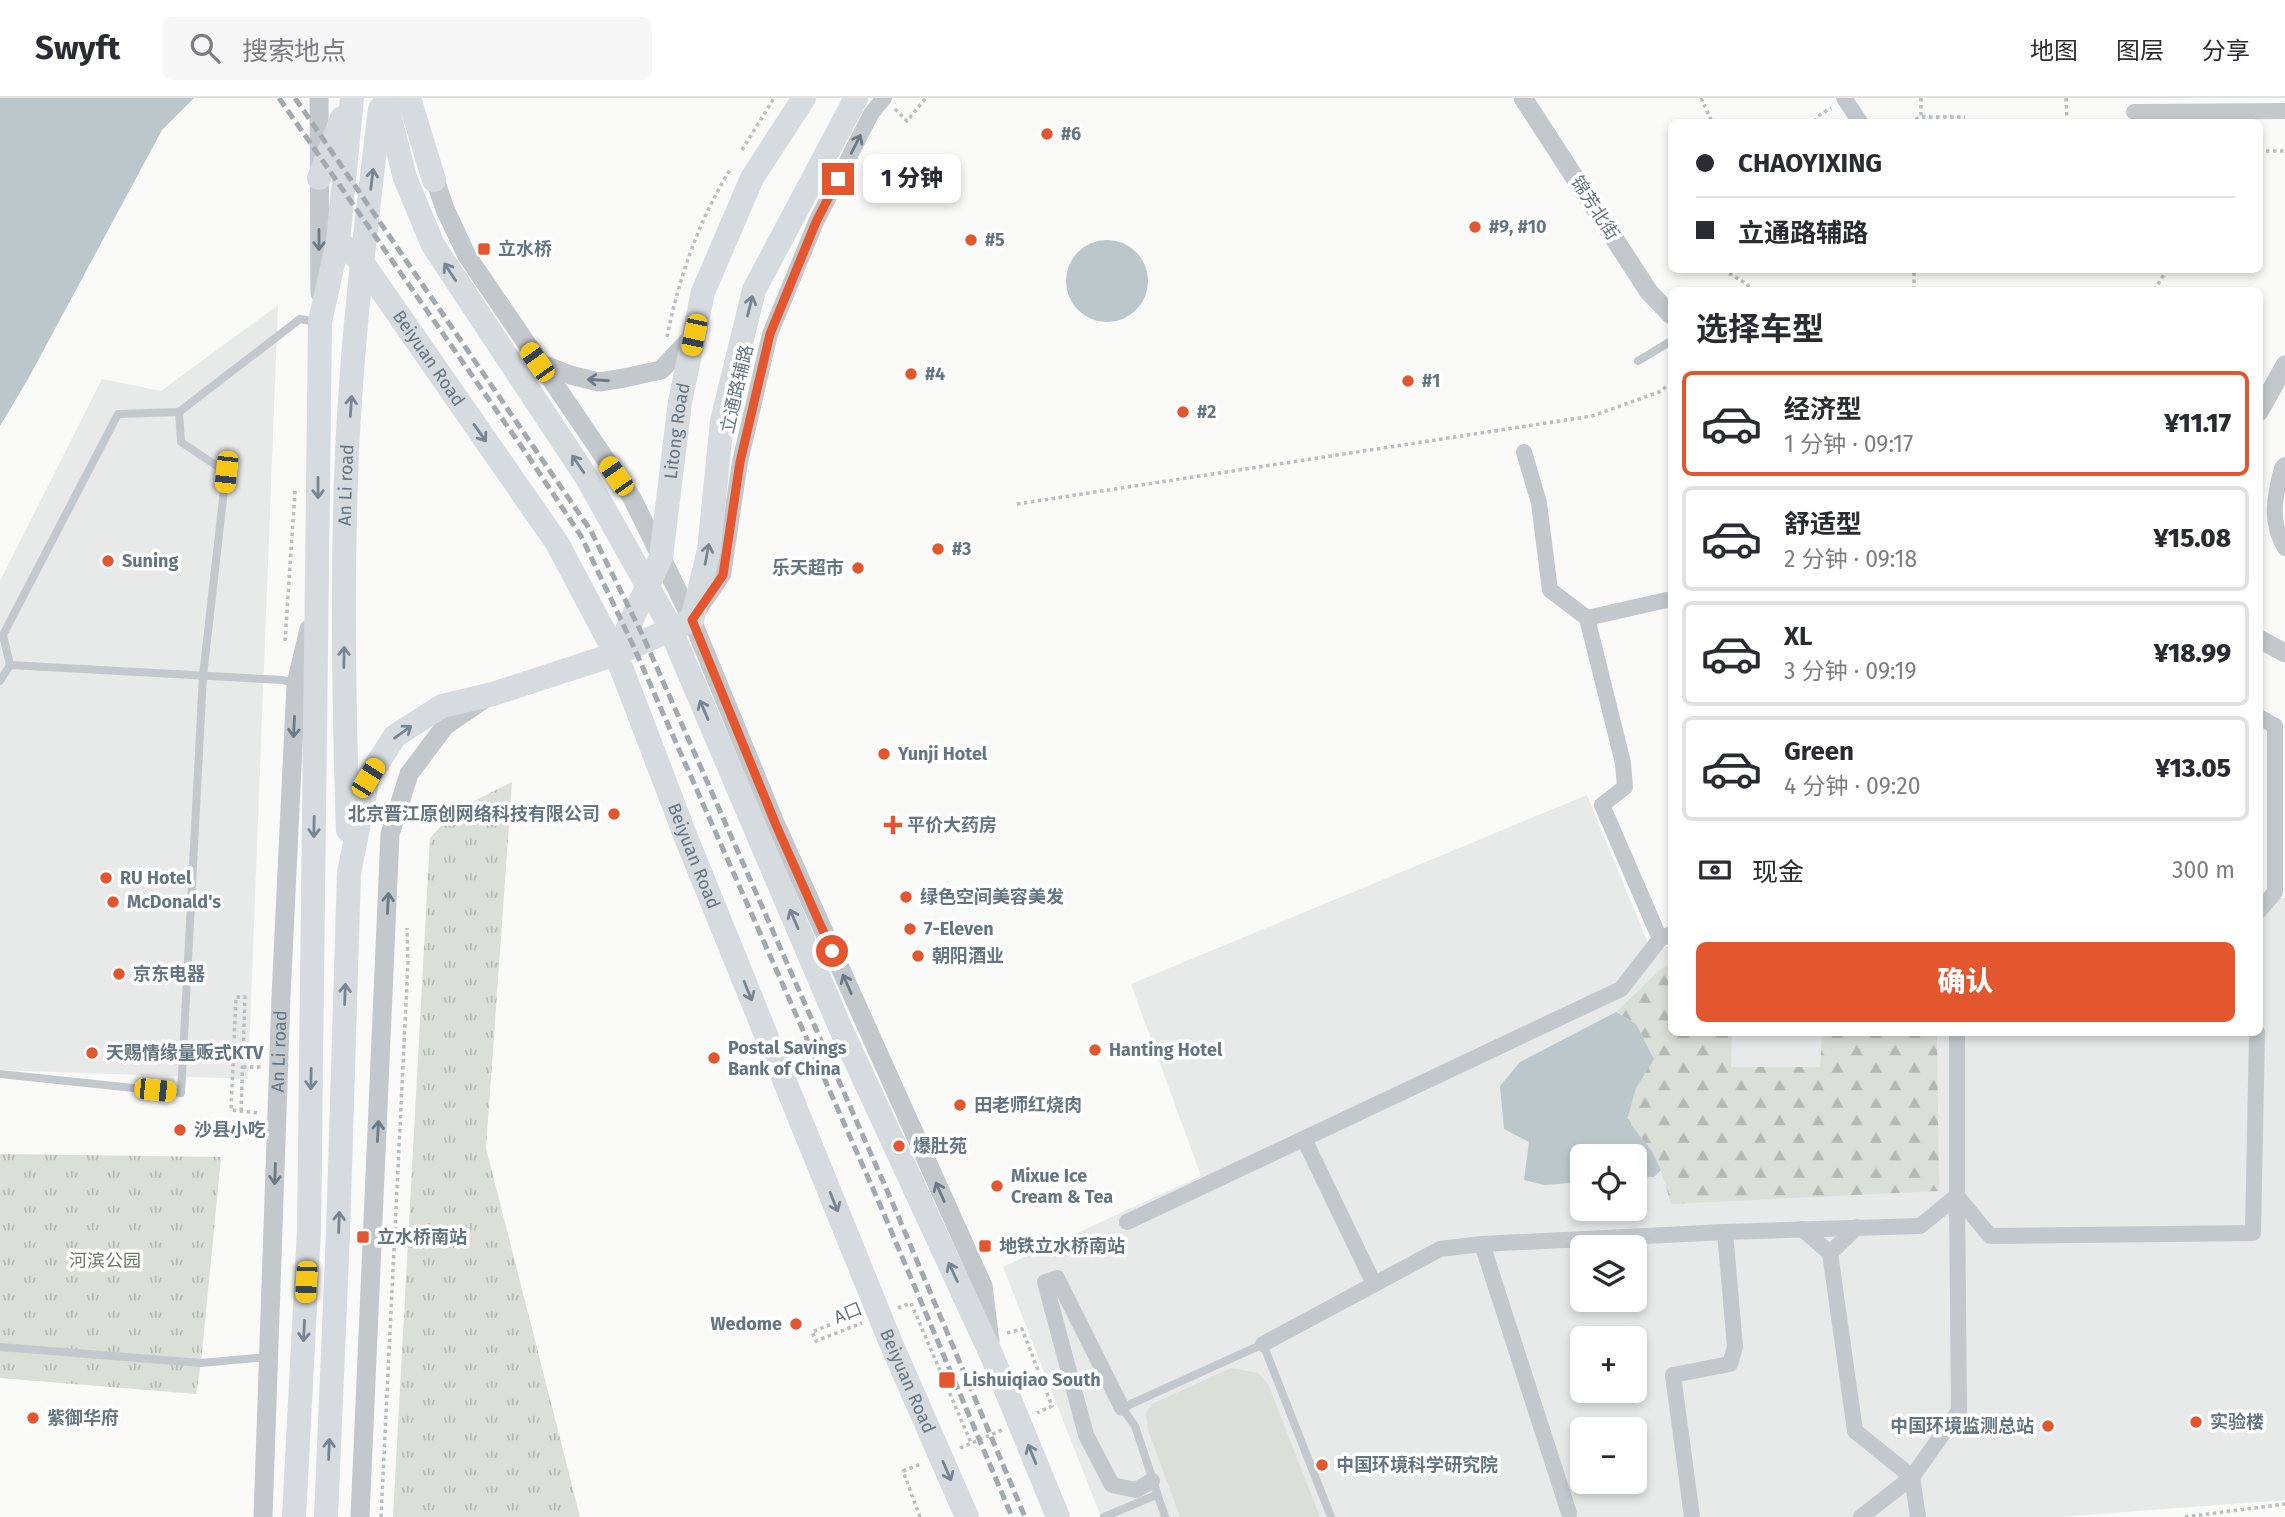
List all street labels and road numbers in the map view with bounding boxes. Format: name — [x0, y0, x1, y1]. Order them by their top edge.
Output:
street label: 锦芳北街 — [1566, 172, 1624, 244]
street label: Beiyuan Road — [388, 306, 470, 410]
street label: 立通路辅路 — [716, 343, 758, 435]
street label: Litong Road — [660, 381, 695, 480]
street label: An Li road — [334, 444, 358, 526]
street label: Beiyuan Road — [663, 800, 725, 912]
street label: An Li road — [267, 1010, 292, 1093]
street label: A口 — [831, 1297, 865, 1329]
street label: Beiyuan Road — [875, 1326, 940, 1437]

